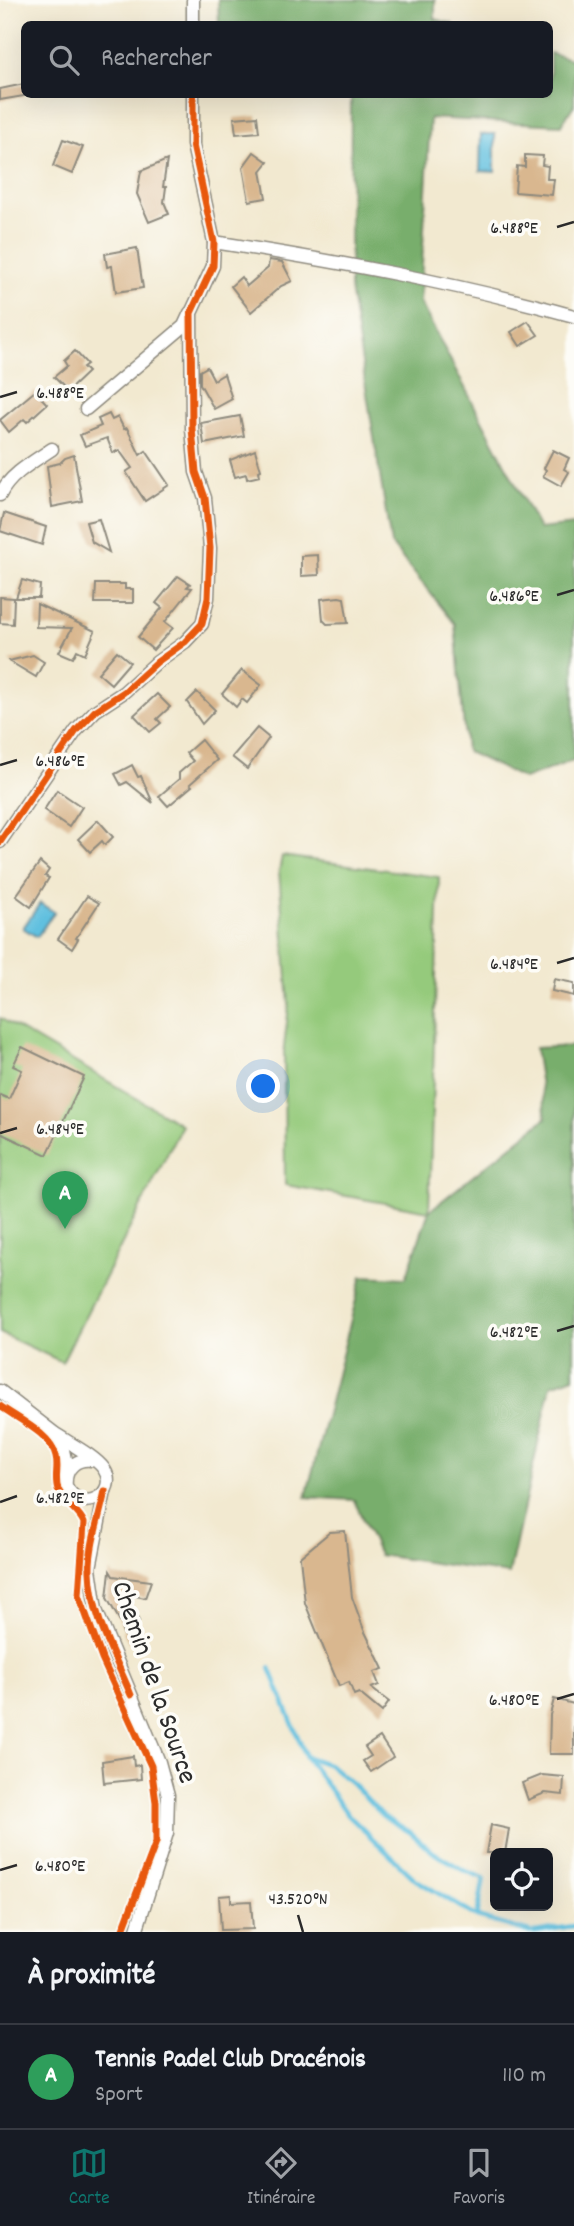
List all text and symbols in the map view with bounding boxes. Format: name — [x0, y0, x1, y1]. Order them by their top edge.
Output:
search box — [21, 21, 553, 98]
icon: search — [45, 41, 83, 79]
text: Rechercher — [101, 41, 212, 78]
text: 6.488°E — [490, 217, 538, 242]
text: 6.488°E — [36, 382, 84, 407]
text: 6.486°E — [489, 585, 539, 610]
text: 6.486°E — [35, 750, 85, 775]
text: 6.484°E — [490, 953, 538, 978]
your location — [246, 1069, 280, 1103]
text: 6.484°E — [36, 1118, 84, 1143]
pin: A — [42, 1171, 88, 1229]
text: 6.482°E — [490, 1321, 538, 1346]
text: 6.482°E — [36, 1487, 84, 1512]
street label: Chemin de la Source — [99, 1576, 205, 1790]
text: 6.480°E — [489, 1689, 539, 1714]
map controls — [490, 1848, 553, 1911]
button: locate — [490, 1848, 553, 1911]
text: 6.480°E — [35, 1855, 85, 1880]
text: 43.520°N — [268, 1888, 328, 1913]
text: À proximité — [28, 1956, 155, 1999]
text: Tennis Padel Club Dracénois — [95, 2042, 366, 2079]
text: A — [45, 2060, 57, 2093]
text: 110 m — [502, 2060, 546, 2093]
text: Sport — [95, 2079, 143, 2112]
tab: Carte — [69, 2144, 110, 2213]
tab: Itinéraire — [247, 2144, 315, 2213]
tab: Favoris — [453, 2144, 505, 2213]

